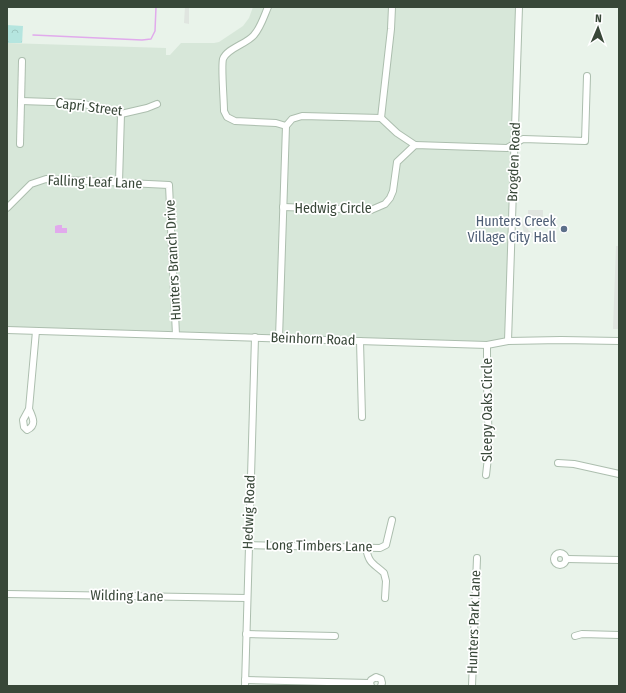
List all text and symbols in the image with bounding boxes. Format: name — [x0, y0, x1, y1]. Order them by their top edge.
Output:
north arrow — [578, 8, 618, 48]
text: N — [595, 12, 602, 25]
street label: Capri Street — [55, 94, 124, 120]
street label: Brogden Road — [504, 122, 524, 202]
street label: Falling Leaf Lane — [47, 172, 143, 192]
street label: Hunters Branch Drive — [161, 199, 185, 321]
street label: Hedwig Circle — [294, 200, 372, 217]
place label: Hunters Creek Village City Hall — [467, 213, 556, 246]
marker: Hunters Creek Village City Hall — [559, 224, 569, 234]
street label: Beinhorn Road — [270, 329, 356, 349]
street label: Sleepy Oaks Circle — [479, 358, 496, 462]
street label: Hedwig Road — [239, 474, 259, 550]
street label: Long Timbers Lane — [265, 537, 373, 555]
street label: Hunters Park Lane — [464, 570, 484, 674]
street label: Wilding Lane — [90, 587, 164, 605]

